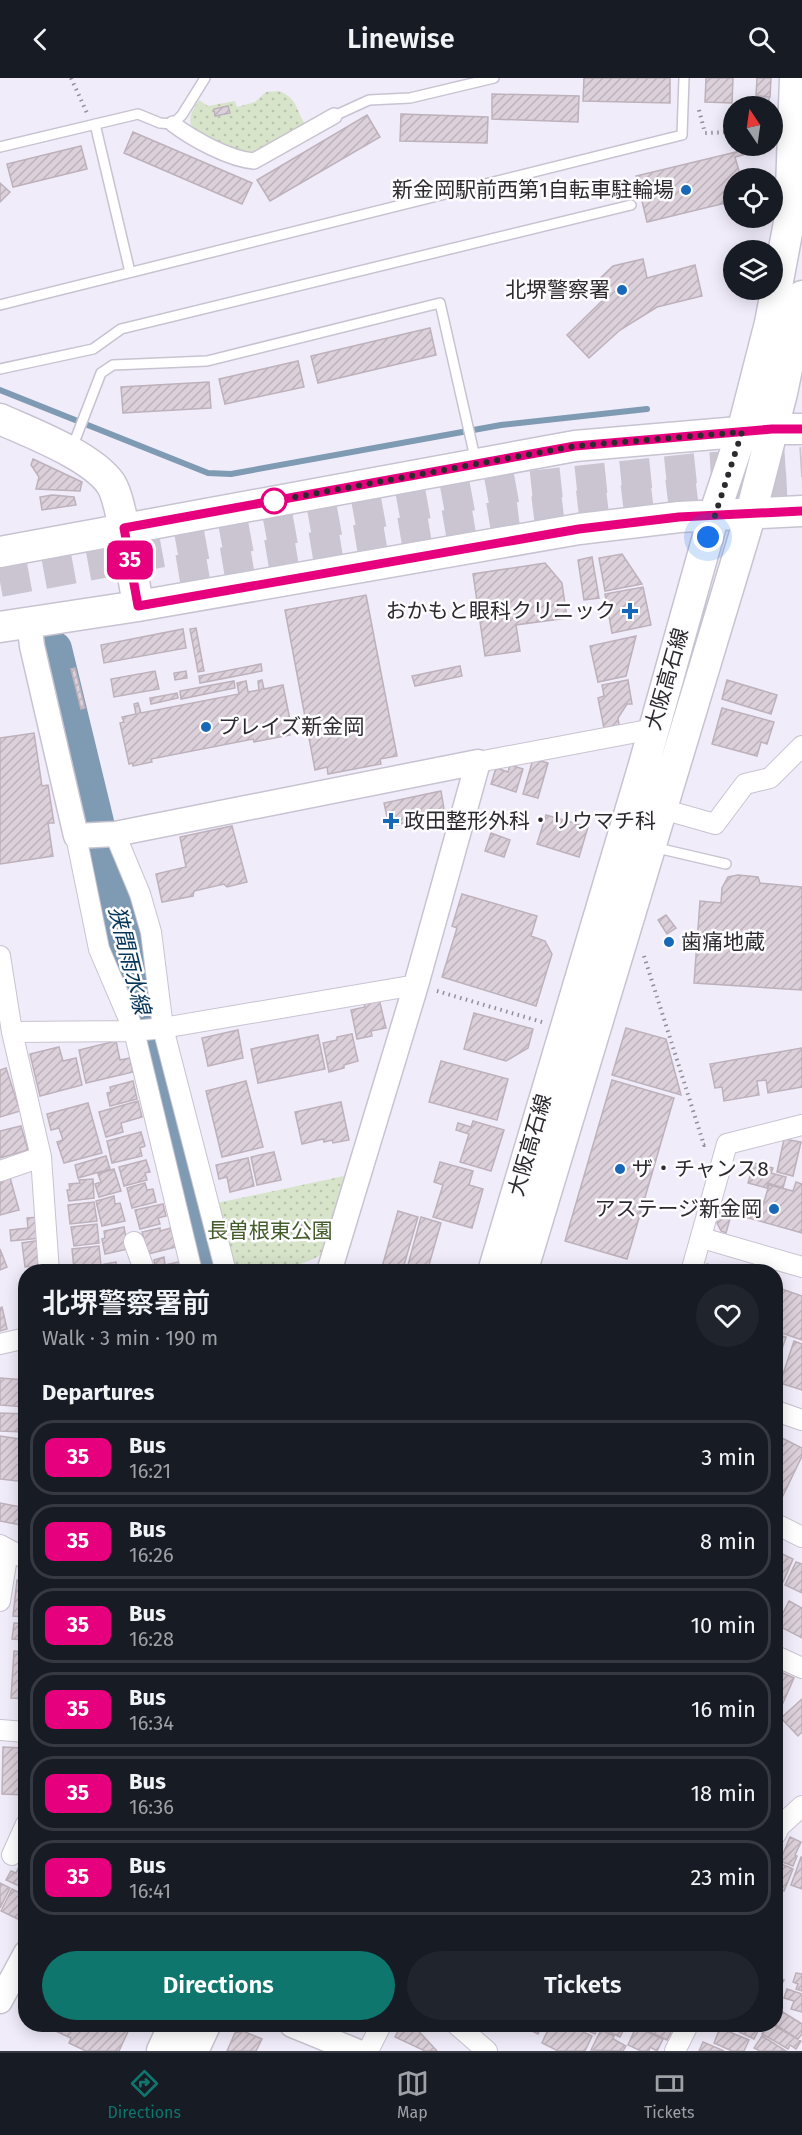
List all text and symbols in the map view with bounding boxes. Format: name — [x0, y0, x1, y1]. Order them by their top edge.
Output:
icon: back — [24, 23, 57, 56]
text: Linewise — [347, 23, 455, 55]
icon: search — [745, 23, 778, 56]
north arrow — [723, 96, 783, 156]
map controls — [723, 96, 783, 300]
button: locate — [723, 168, 783, 228]
place label: 新金岡駅前西第1自転車駐輪場 — [392, 177, 674, 203]
marker: 新金岡駅前西第1自転車駐輪場 — [679, 183, 693, 197]
button: layers — [723, 240, 783, 300]
place label: 北堺警察署 — [505, 277, 610, 303]
marker: 北堺警察署 — [615, 283, 629, 297]
unlabelled marker — [261, 488, 287, 514]
your location — [693, 522, 723, 552]
line badge: 35 — [103, 540, 157, 580]
text: 35 — [119, 547, 141, 573]
place label: おかもと眼科クリニック — [385, 598, 616, 624]
marker: おかもと眼科クリニック — [621, 602, 639, 620]
street label: 大阪高石線 — [640, 625, 694, 733]
place label: プレイズ新金岡 — [218, 714, 364, 740]
marker: プレイズ新金岡 — [199, 720, 213, 734]
place label: 政田整形外科・リウマチ科 — [404, 808, 656, 834]
marker: 政田整形外科・リウマチ科 — [382, 812, 400, 830]
water label: 狭間雨水線 — [103, 903, 157, 1020]
place label: 歯痛地蔵 — [681, 929, 765, 955]
marker: 歯痛地蔵 — [662, 935, 676, 949]
street label: 大阪高石線 — [503, 1091, 557, 1199]
place label: ザ・チャンス8 — [632, 1156, 769, 1182]
marker: ザ・チャンス8 — [613, 1162, 627, 1176]
place label: アステージ新金岡 — [594, 1196, 762, 1222]
marker: アステージ新金岡 — [767, 1202, 781, 1216]
park label: 長曽根東公園 — [207, 1218, 333, 1244]
button: heart — [696, 1284, 759, 1347]
text: 北堺警察署前 — [42, 1287, 210, 1320]
text: Walk · 3 min · 190 m — [42, 1326, 218, 1350]
text: Departures — [42, 1379, 154, 1406]
text: Bus — [129, 1432, 166, 1459]
text: 35 — [67, 1444, 89, 1470]
text: 3 min — [701, 1444, 756, 1471]
text: 16:21 — [129, 1459, 171, 1483]
text: Bus — [129, 1516, 166, 1543]
text: 35 — [67, 1528, 89, 1554]
text: 8 min — [700, 1528, 756, 1555]
text: 16:26 — [129, 1543, 174, 1567]
text: Bus — [129, 1600, 166, 1627]
text: 35 — [67, 1612, 89, 1638]
text: 10 min — [690, 1612, 756, 1639]
text: 16:28 — [129, 1627, 174, 1651]
text: Bus — [129, 1684, 166, 1711]
text: 35 — [67, 1696, 89, 1722]
text: 16 min — [691, 1696, 756, 1723]
text: 16:34 — [129, 1711, 174, 1735]
text: Bus — [129, 1768, 166, 1795]
text: 35 — [67, 1780, 89, 1806]
text: 18 min — [691, 1780, 756, 1807]
text: 16:36 — [129, 1795, 174, 1819]
text: Bus — [129, 1852, 166, 1879]
text: 35 — [67, 1864, 89, 1890]
text: 23 min — [690, 1864, 756, 1891]
text: 16:41 — [129, 1879, 171, 1903]
button: Directions — [42, 1951, 395, 2020]
button: Tickets — [407, 1951, 759, 2020]
tab: Directions — [108, 2067, 181, 2122]
tab: Map — [396, 2067, 429, 2122]
tab: Tickets — [644, 2067, 694, 2122]

